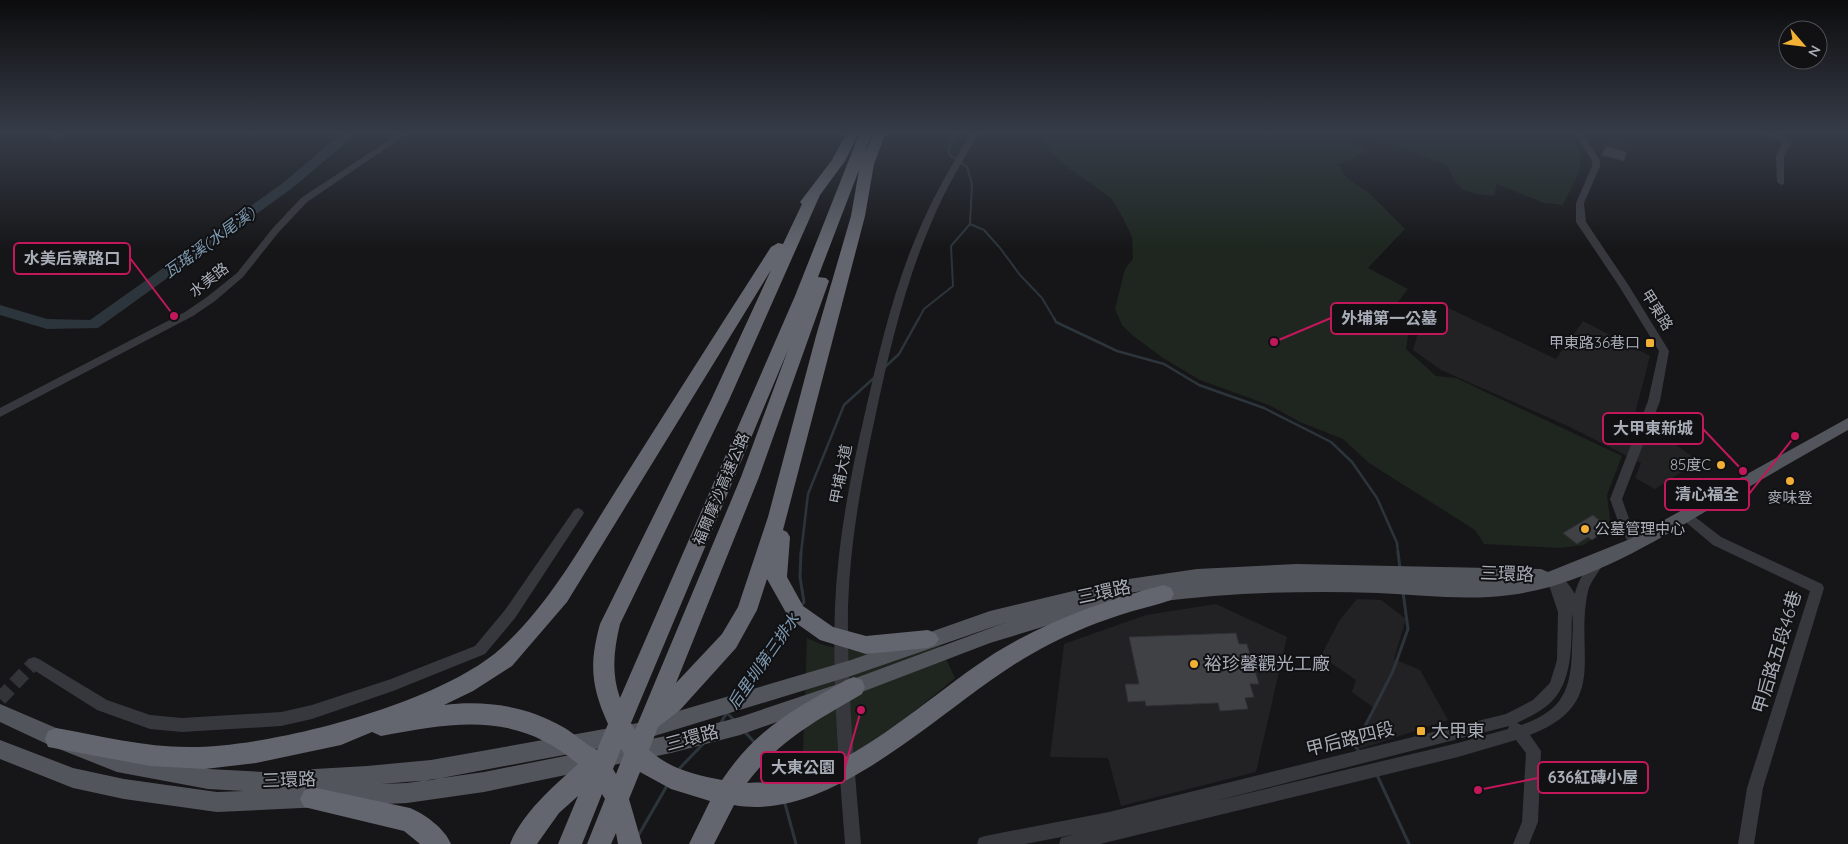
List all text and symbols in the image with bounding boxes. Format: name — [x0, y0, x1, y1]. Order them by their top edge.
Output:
north arrow — [1778, 20, 1828, 70]
text: N — [1804, 42, 1825, 60]
water label: 瓦瑤溪(水尾溪) — [159, 202, 259, 282]
callout: 水美后寮路口 — [14, 243, 130, 274]
text: 水美后寮路口 — [24, 248, 120, 268]
street label: 水美路 — [185, 258, 232, 301]
street label: 甲東路 — [1637, 286, 1677, 334]
callout: 外埔第一公墓 — [1331, 303, 1447, 334]
text: 外埔第一公墓 — [1341, 308, 1437, 328]
place label: 甲東路36巷口 — [1549, 333, 1640, 352]
marker: 甲東路36巷口 — [1644, 337, 1656, 349]
callout: 大甲東新城 — [1603, 413, 1703, 444]
text: 大甲東新城 — [1613, 418, 1693, 438]
street label: 福爾摩沙高速公路 — [688, 430, 753, 548]
street label: 甲埔大道 — [825, 443, 856, 505]
place label: 85度C — [1670, 455, 1711, 474]
marker: 85度C — [1715, 459, 1727, 471]
marker: 麥味登 — [1784, 475, 1796, 487]
callout: 清心福全 — [1665, 479, 1749, 510]
text: 清心福全 — [1675, 484, 1739, 504]
place label: 麥味登 — [1767, 488, 1813, 507]
place label: 公墓管理中心 — [1595, 519, 1685, 538]
marker: 公墓管理中心 — [1579, 523, 1591, 535]
street label: 三環路 — [1480, 561, 1534, 586]
street label: 三環路 — [1075, 575, 1133, 608]
street label: 甲后路五段46巷 — [1747, 588, 1806, 716]
water label: 后里圳第三排水 — [723, 609, 804, 713]
place label: 裕珍馨觀光工廠 — [1204, 652, 1330, 675]
marker: 裕珍馨觀光工廠 — [1188, 658, 1200, 670]
street label: 甲后路四段 — [1303, 716, 1396, 761]
street label: 三環路 — [663, 719, 721, 756]
place label: 大甲東 — [1431, 719, 1485, 742]
marker: 大甲東 — [1415, 725, 1427, 737]
callout: 大東公園 — [761, 752, 845, 783]
text: 大東公園 — [771, 757, 835, 777]
callout: 636紅磚小屋 — [1538, 762, 1648, 793]
street label: 三環路 — [262, 767, 316, 792]
text: 636紅磚小屋 — [1548, 767, 1638, 787]

